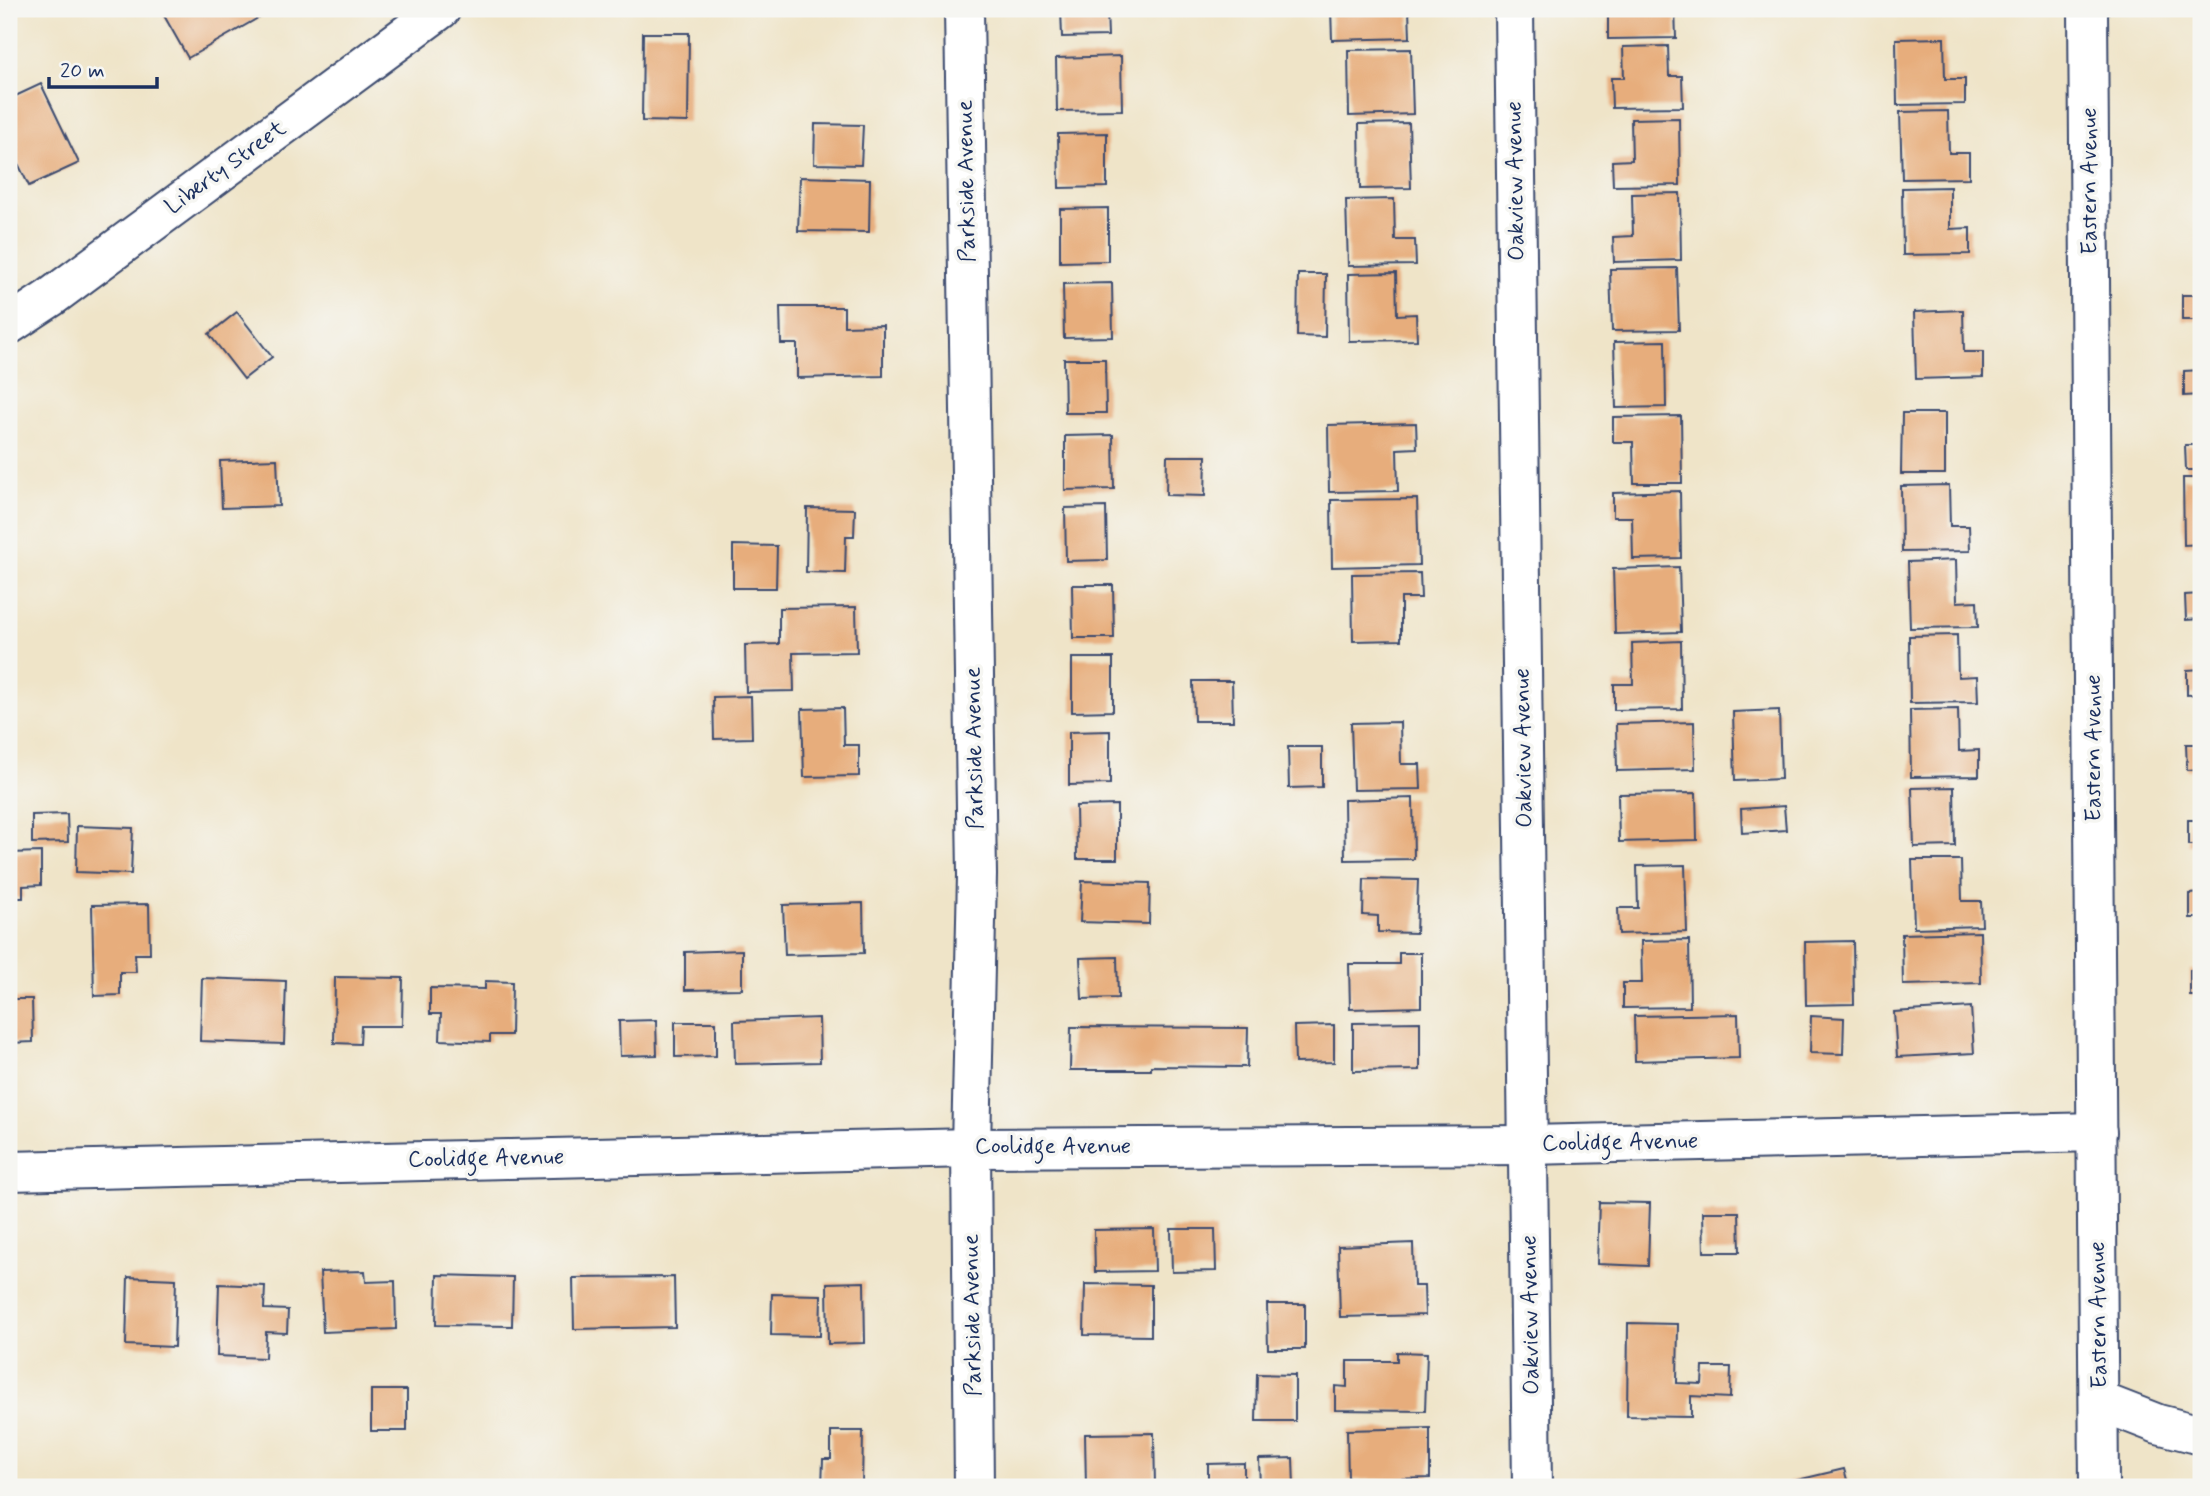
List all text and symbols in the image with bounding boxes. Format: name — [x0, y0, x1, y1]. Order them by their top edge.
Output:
scale bar — [49, 46, 158, 90]
text: 20 m — [60, 57, 105, 85]
street label: Parkside Avenue — [951, 99, 983, 263]
street label: Oakview Avenue — [1500, 101, 1532, 261]
street label: Eastern Avenue — [2075, 107, 2105, 255]
street label: Liberty Street — [160, 114, 293, 222]
street label: Parkside Avenue — [959, 666, 991, 830]
street label: Oakview Avenue — [1508, 668, 1540, 828]
street label: Eastern Avenue — [2079, 674, 2109, 822]
street label: Coolidge Avenue — [1542, 1127, 1699, 1161]
street label: Coolidge Avenue — [975, 1132, 1131, 1164]
street label: Coolidge Avenue — [408, 1143, 565, 1177]
street label: Parkside Avenue — [957, 1233, 989, 1397]
street label: Oakview Avenue — [1515, 1235, 1547, 1395]
street label: Eastern Avenue — [2083, 1241, 2115, 1389]

